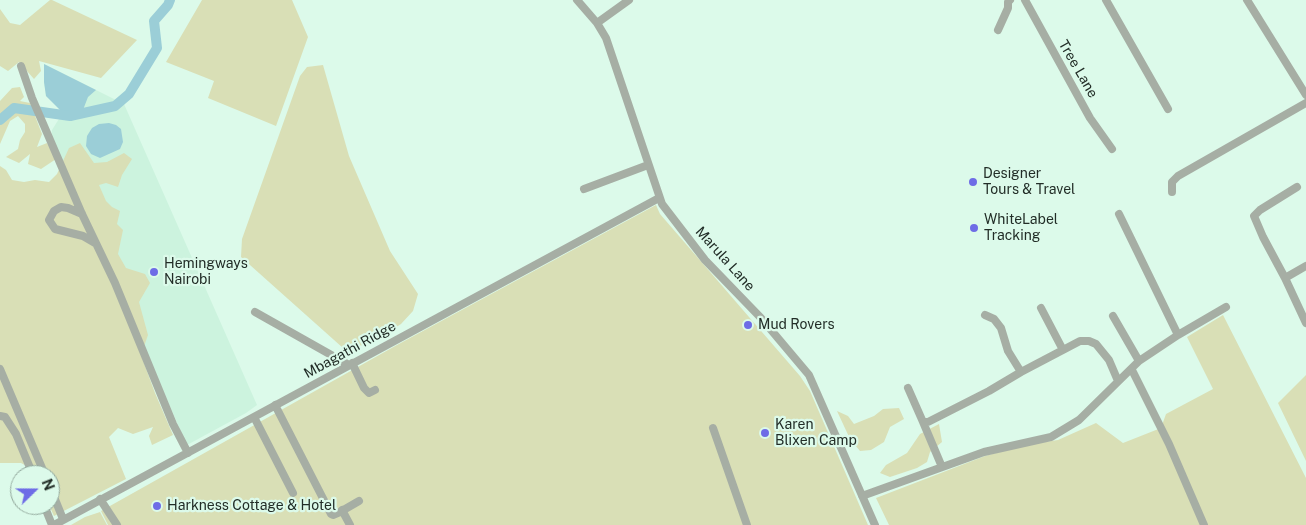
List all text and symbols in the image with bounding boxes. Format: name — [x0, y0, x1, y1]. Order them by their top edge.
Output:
street label: Tree Lane — [1055, 37, 1101, 101]
place label: Designer Tours & Travel — [983, 166, 1075, 198]
marker: Designer Tours & Travel — [967, 176, 979, 188]
place label: WhiteLabel Tracking — [984, 212, 1058, 244]
marker: WhiteLabel Tracking — [968, 222, 980, 234]
street label: Marula Lane — [692, 223, 758, 295]
place label: Hemingways Nairobi — [164, 256, 248, 288]
marker: Hemingways Nairobi — [148, 266, 160, 278]
place label: Mud Rovers — [758, 317, 835, 333]
street label: Mbagathi Ridge — [301, 318, 399, 382]
marker: Mud Rovers — [742, 319, 754, 331]
place label: Karen Blixen Camp — [775, 417, 857, 450]
marker: Karen Blixen Camp — [759, 427, 771, 439]
north arrow — [10, 465, 60, 515]
text: N — [39, 477, 57, 493]
place label: Harkness Cottage & Hotel — [167, 498, 336, 514]
marker: Harkness Cottage & Hotel — [151, 500, 163, 512]

